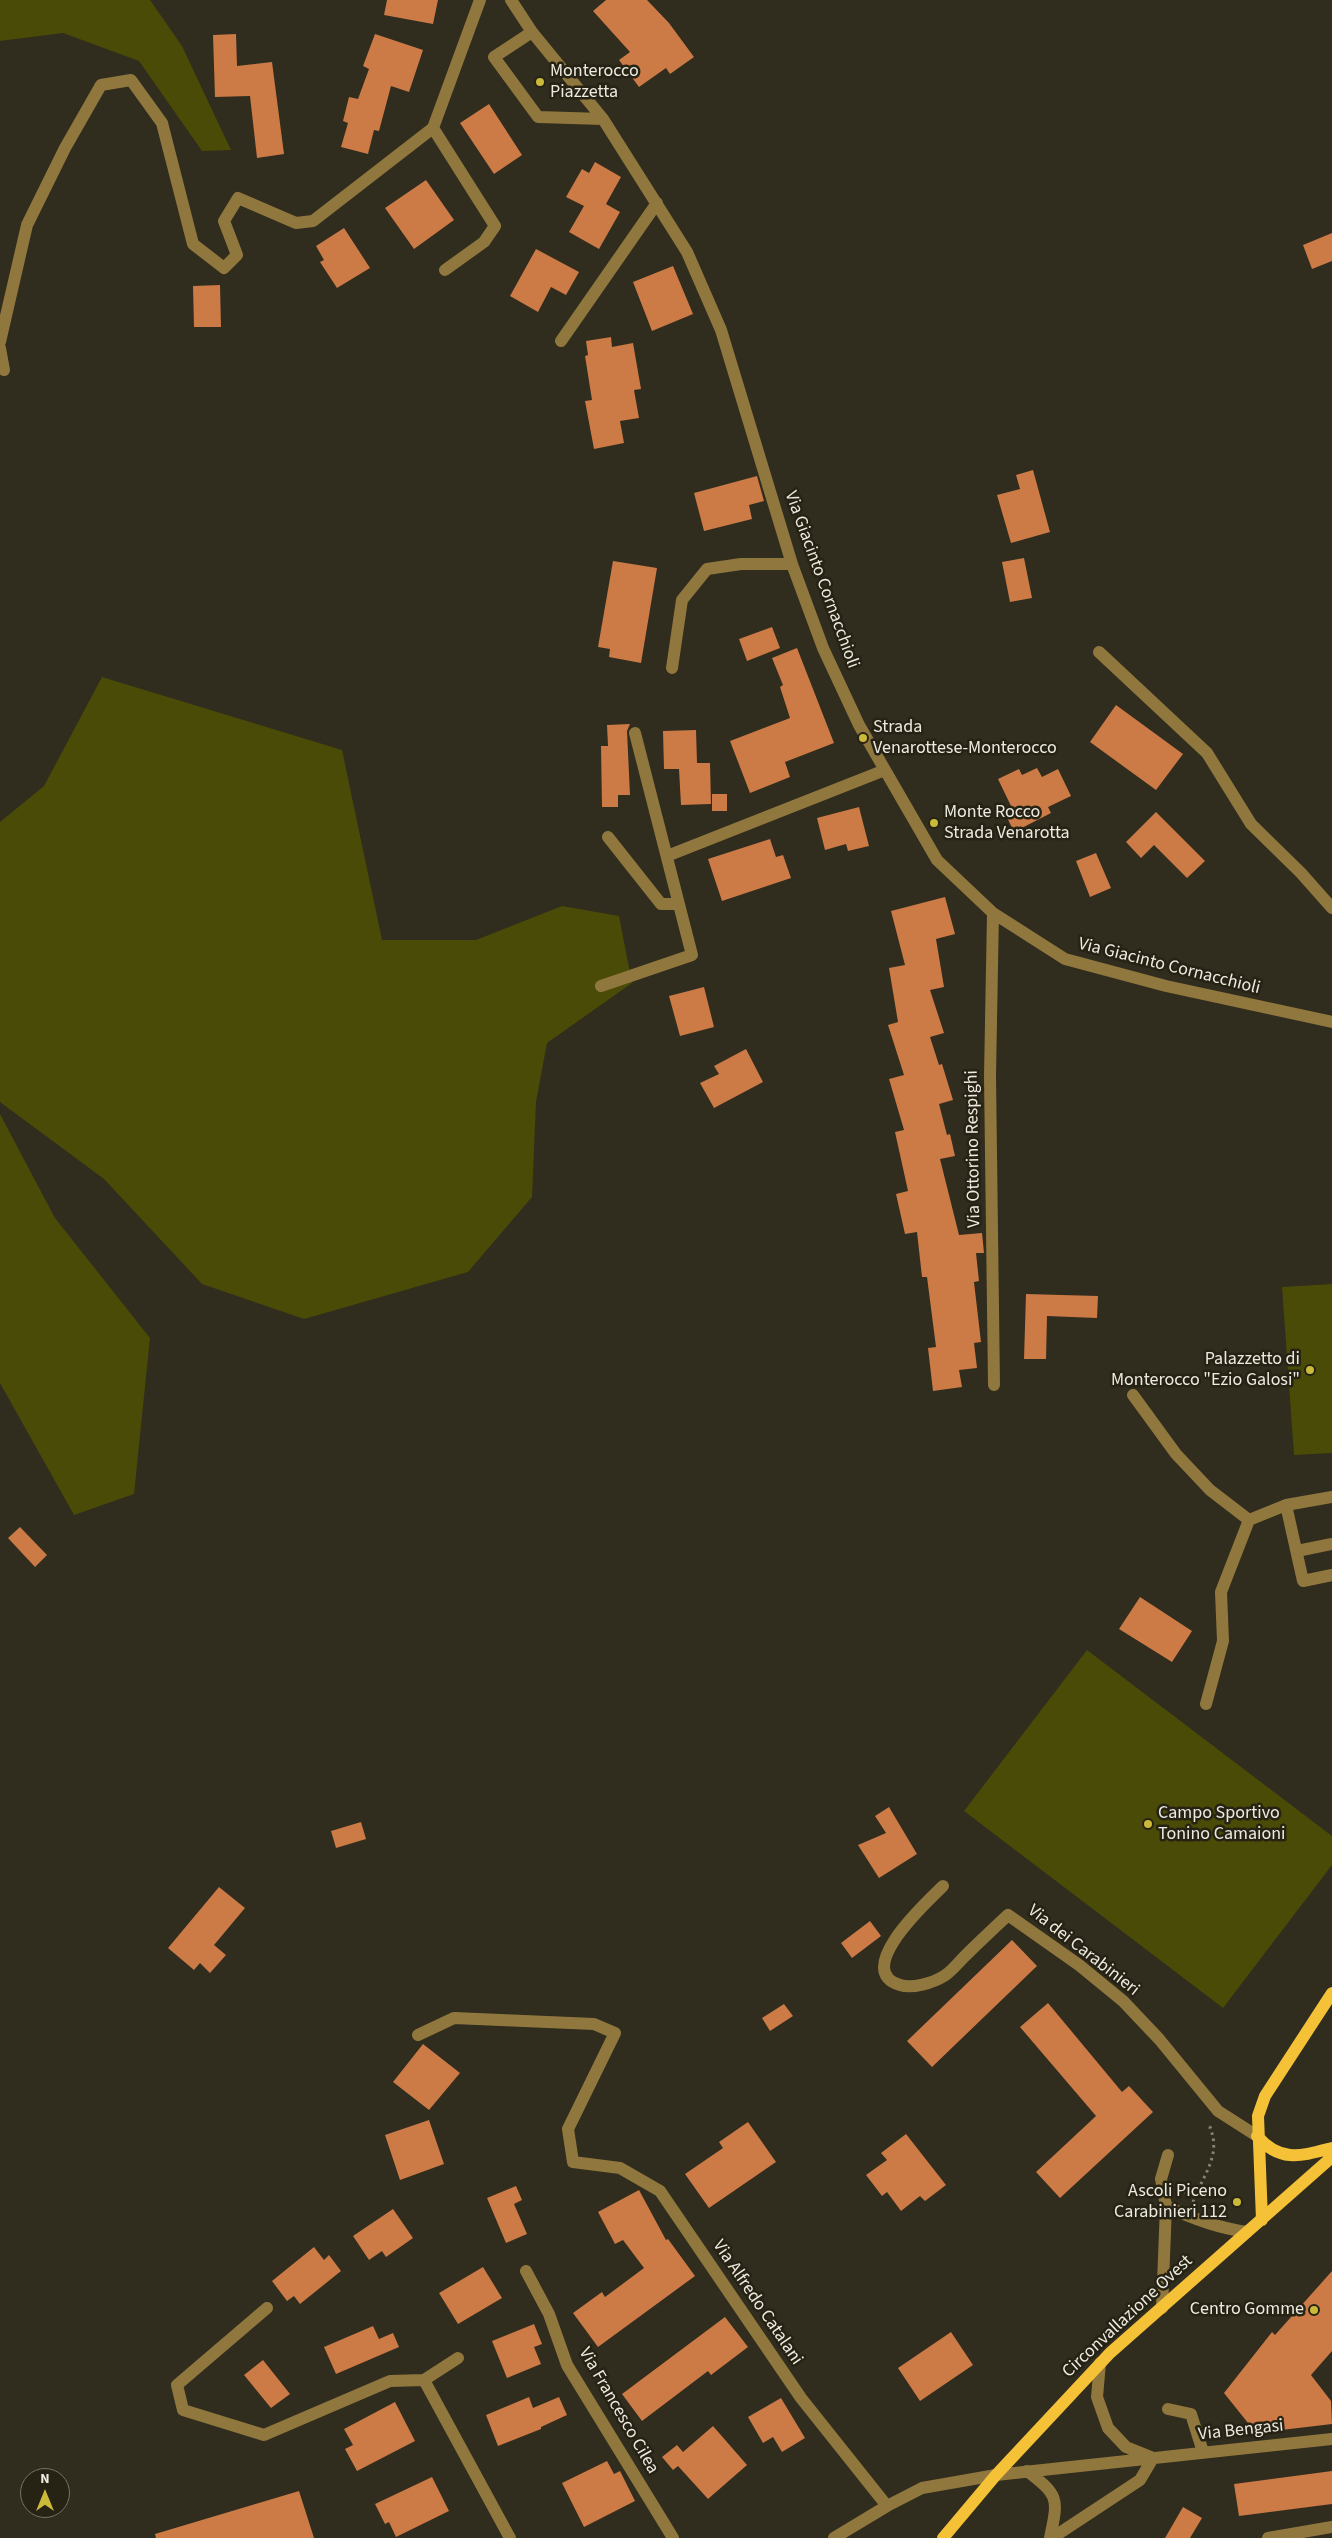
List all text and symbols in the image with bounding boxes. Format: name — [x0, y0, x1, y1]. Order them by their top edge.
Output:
place label: Monterocco Piazzetta — [550, 61, 639, 104]
marker: Monterocco Piazzetta — [534, 76, 546, 88]
street label: Via Giacinto Cornacchioli — [779, 489, 863, 671]
place label: Strada Venarottese-Monterocco — [873, 717, 1057, 760]
marker: Strada Venarottese-Monterocco — [857, 732, 869, 744]
place label: Monte Rocco Strada Venarotta — [944, 802, 1070, 844]
marker: Monte Rocco Strada Venarotta — [928, 817, 940, 829]
street label: Via Giacinto Cornacchioli — [1076, 934, 1262, 1000]
street label: Via Ottorino Respighi — [962, 1070, 986, 1228]
place label: Palazzetto di Monterocco "Ezio Galosi" — [1111, 1349, 1300, 1392]
marker: Palazzetto di Monterocco "Ezio Galosi" — [1304, 1364, 1316, 1376]
place label: Campo Sportivo Tonino Camaioni — [1158, 1803, 1285, 1846]
marker: Campo Sportivo Tonino Camaioni — [1142, 1818, 1154, 1830]
street label: Via dei Carabinieri — [1023, 1901, 1143, 2001]
place label: Ascoli Piceno Carabinieri 112 — [1114, 2181, 1227, 2224]
marker: Ascoli Piceno Carabinieri 112 — [1231, 2196, 1243, 2208]
street label: Via Alfredo Catalani — [707, 2236, 807, 2370]
street label: Circonvallazione Ovest — [1058, 2251, 1198, 2383]
place label: Centro Gomme — [1190, 2299, 1304, 2321]
marker: Centro Gomme — [1308, 2304, 1320, 2316]
street label: Via Francesco Cilea — [573, 2344, 663, 2478]
street label: Via Bengasi — [1197, 2416, 1285, 2446]
north arrow — [20, 2468, 70, 2518]
text: N — [40, 2469, 50, 2489]

